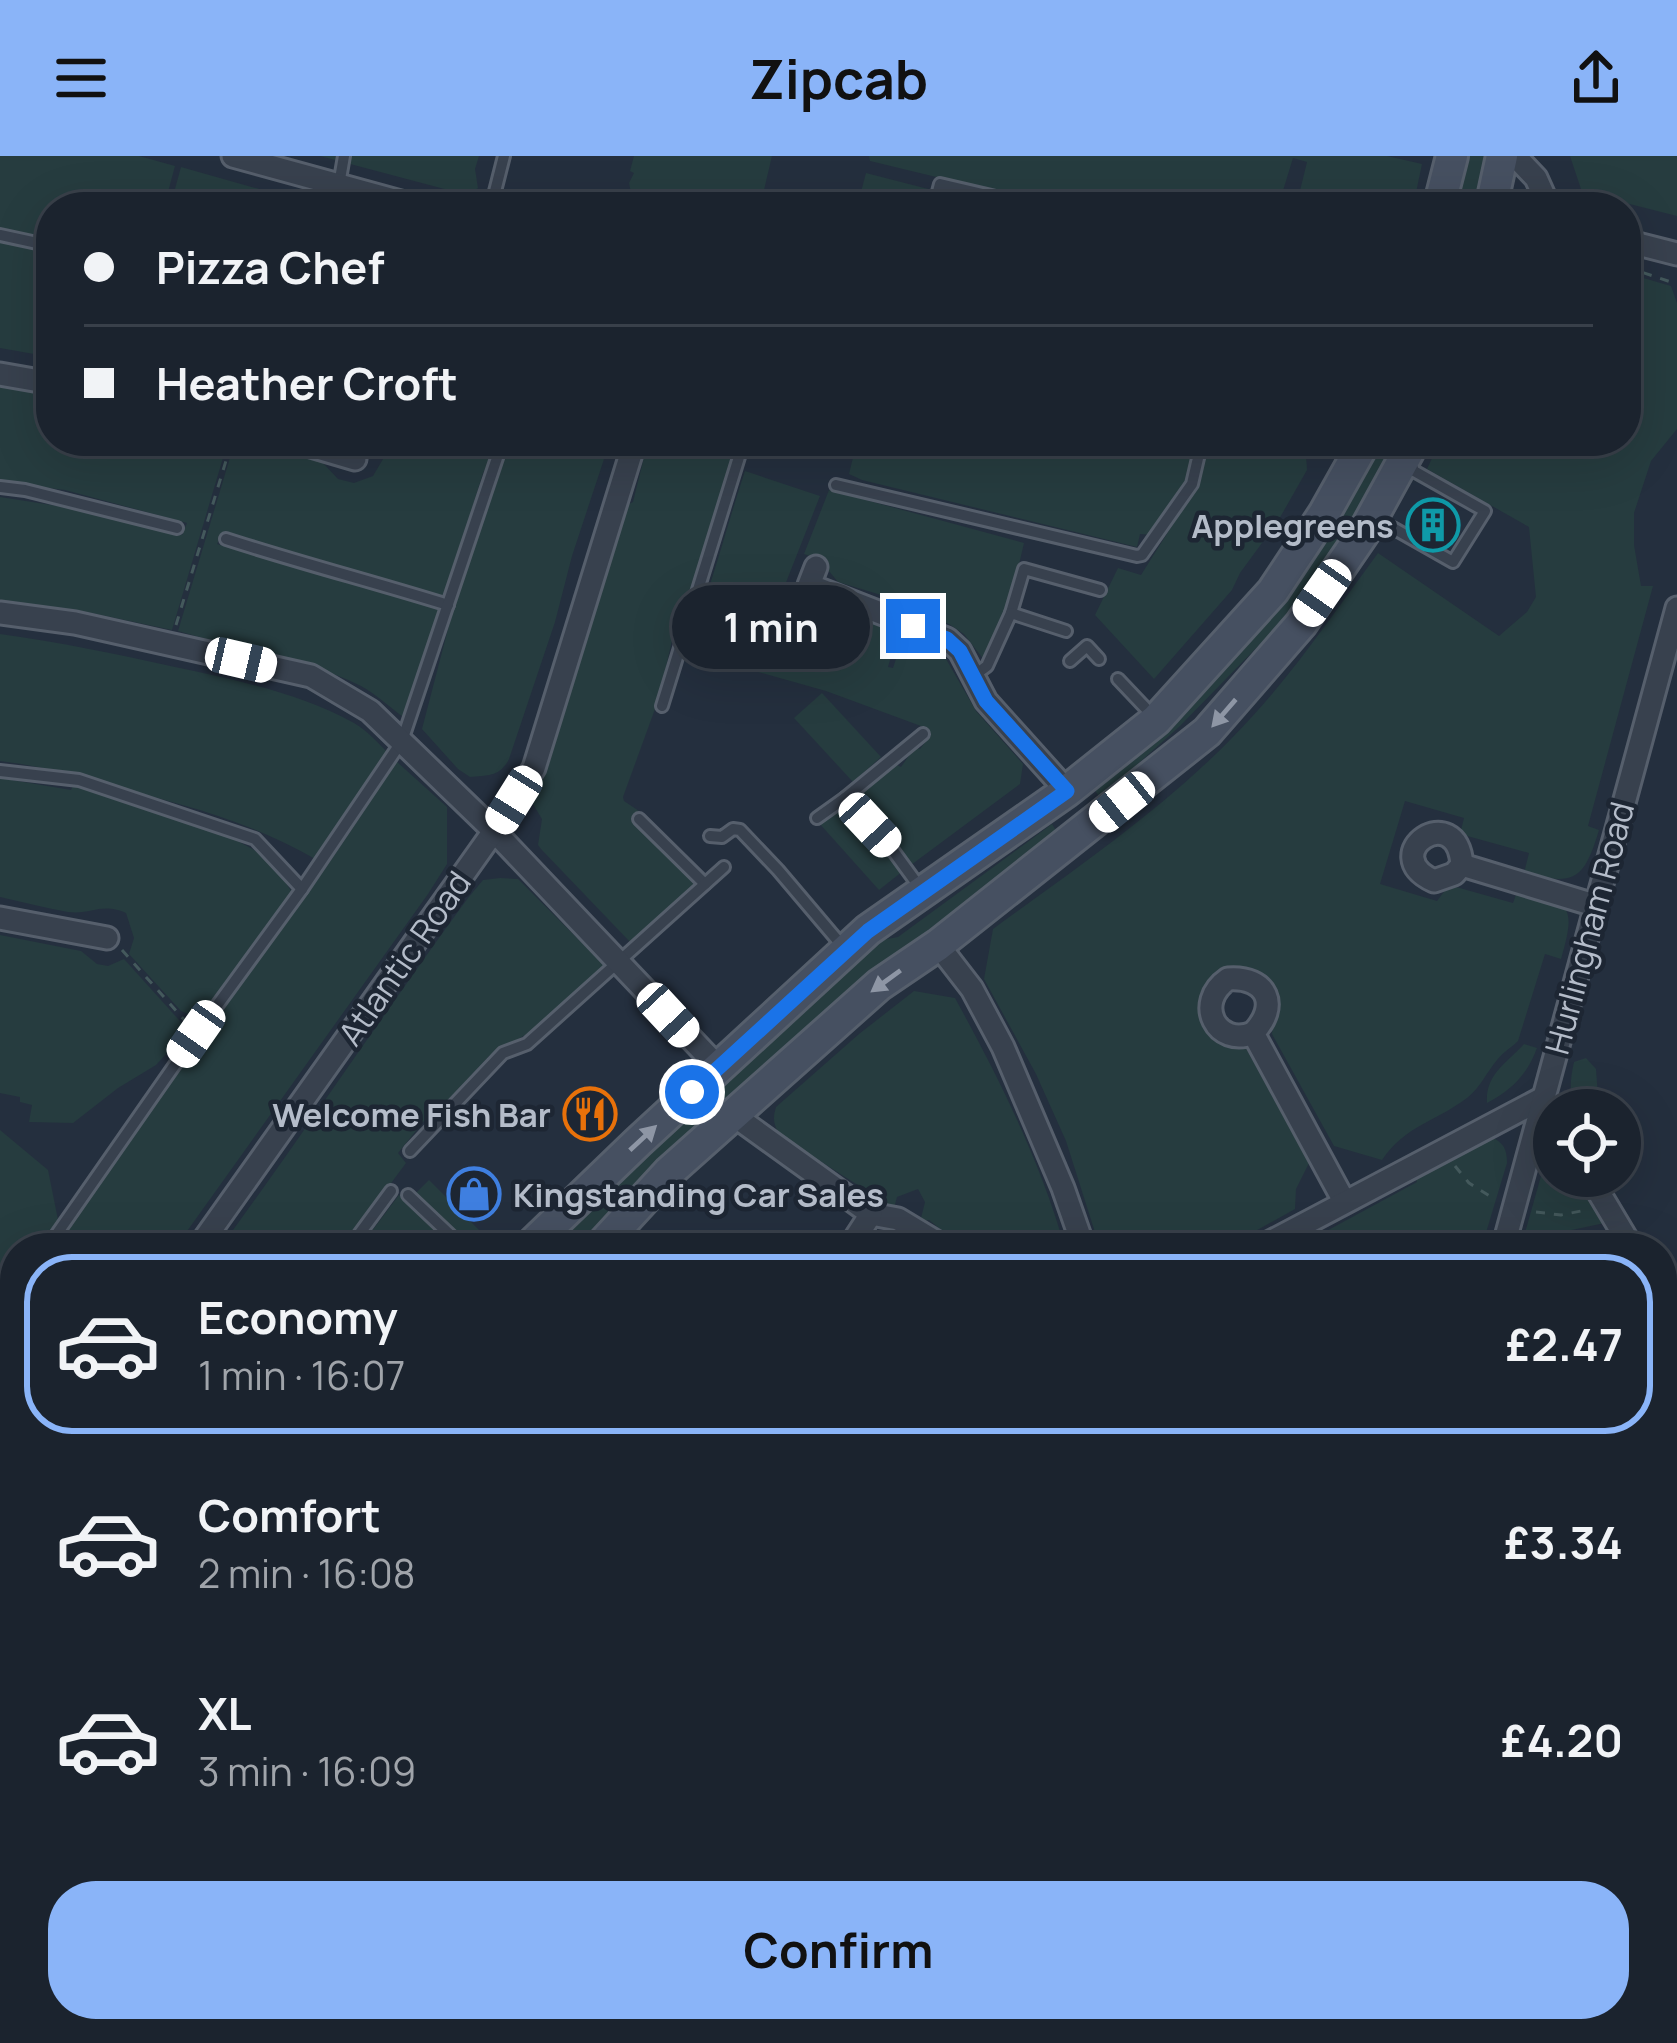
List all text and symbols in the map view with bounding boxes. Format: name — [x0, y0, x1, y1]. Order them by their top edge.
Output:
text: Zipcab — [749, 41, 928, 115]
icon: menu — [48, 45, 114, 111]
icon: share — [1563, 45, 1629, 111]
text: Pizza Chef — [156, 236, 384, 298]
text: Heather Croft — [156, 352, 458, 414]
building icon: Applegreens — [1405, 497, 1461, 553]
place label: Applegreens — [1191, 503, 1394, 548]
car — [1287, 553, 1357, 633]
callout: 1 min — [673, 584, 871, 668]
route end — [886, 599, 940, 653]
text: 1 min — [723, 600, 819, 654]
car — [202, 634, 280, 686]
one-way arrow — [1211, 698, 1238, 728]
car — [480, 760, 548, 840]
car — [1083, 765, 1161, 839]
car — [832, 786, 908, 864]
street label: Hurlingham Road — [1534, 797, 1644, 1059]
street label: Atlantic Road — [327, 862, 481, 1054]
one-way arrow — [870, 969, 902, 992]
car — [630, 976, 706, 1054]
car — [161, 994, 231, 1074]
route start — [665, 1065, 719, 1119]
restaurant icon: Welcome Fish Bar — [562, 1086, 618, 1142]
map controls — [1533, 1089, 1641, 1197]
button: locate — [1533, 1089, 1641, 1197]
place label: Welcome Fish Bar — [272, 1092, 551, 1137]
one-way arrow — [628, 1124, 657, 1152]
shop icon: Kingstanding Car Sales — [446, 1166, 502, 1222]
place label: Kingstanding Car Sales — [513, 1172, 884, 1217]
text: Economy — [198, 1286, 398, 1348]
icon: car — [54, 1290, 162, 1398]
text: £2.47 — [1505, 1313, 1623, 1375]
text: 1 min · 16:07 — [198, 1348, 405, 1402]
text: Comfort — [198, 1484, 381, 1546]
icon: car — [54, 1488, 162, 1596]
text: £3.34 — [1504, 1511, 1623, 1573]
text: 2 min · 16:08 — [198, 1546, 415, 1600]
text: XL — [198, 1682, 252, 1744]
icon: car — [54, 1686, 162, 1794]
text: £4.20 — [1501, 1709, 1623, 1771]
text: 3 min · 16:09 — [198, 1744, 416, 1798]
button: Confirm — [48, 1881, 1629, 2019]

